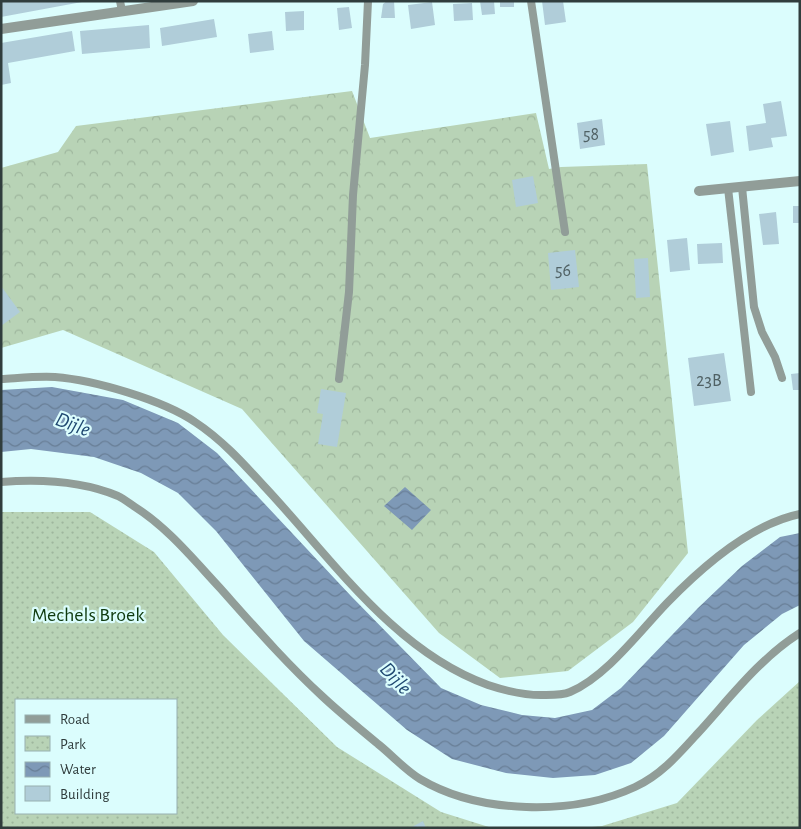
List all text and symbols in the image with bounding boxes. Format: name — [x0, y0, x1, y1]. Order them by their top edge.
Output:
house number: 58 — [583, 126, 599, 144]
house number: 56 — [555, 262, 571, 280]
house number: 23B — [696, 372, 722, 390]
water label: Dijle — [52, 408, 93, 441]
park label: Mechels Broek — [32, 605, 144, 625]
water label: Dijle — [376, 658, 415, 699]
legend — [15, 699, 178, 814]
text: Road — [60, 712, 90, 727]
text: Park — [60, 737, 86, 752]
text: Water — [60, 762, 96, 777]
text: Building — [60, 787, 110, 802]

